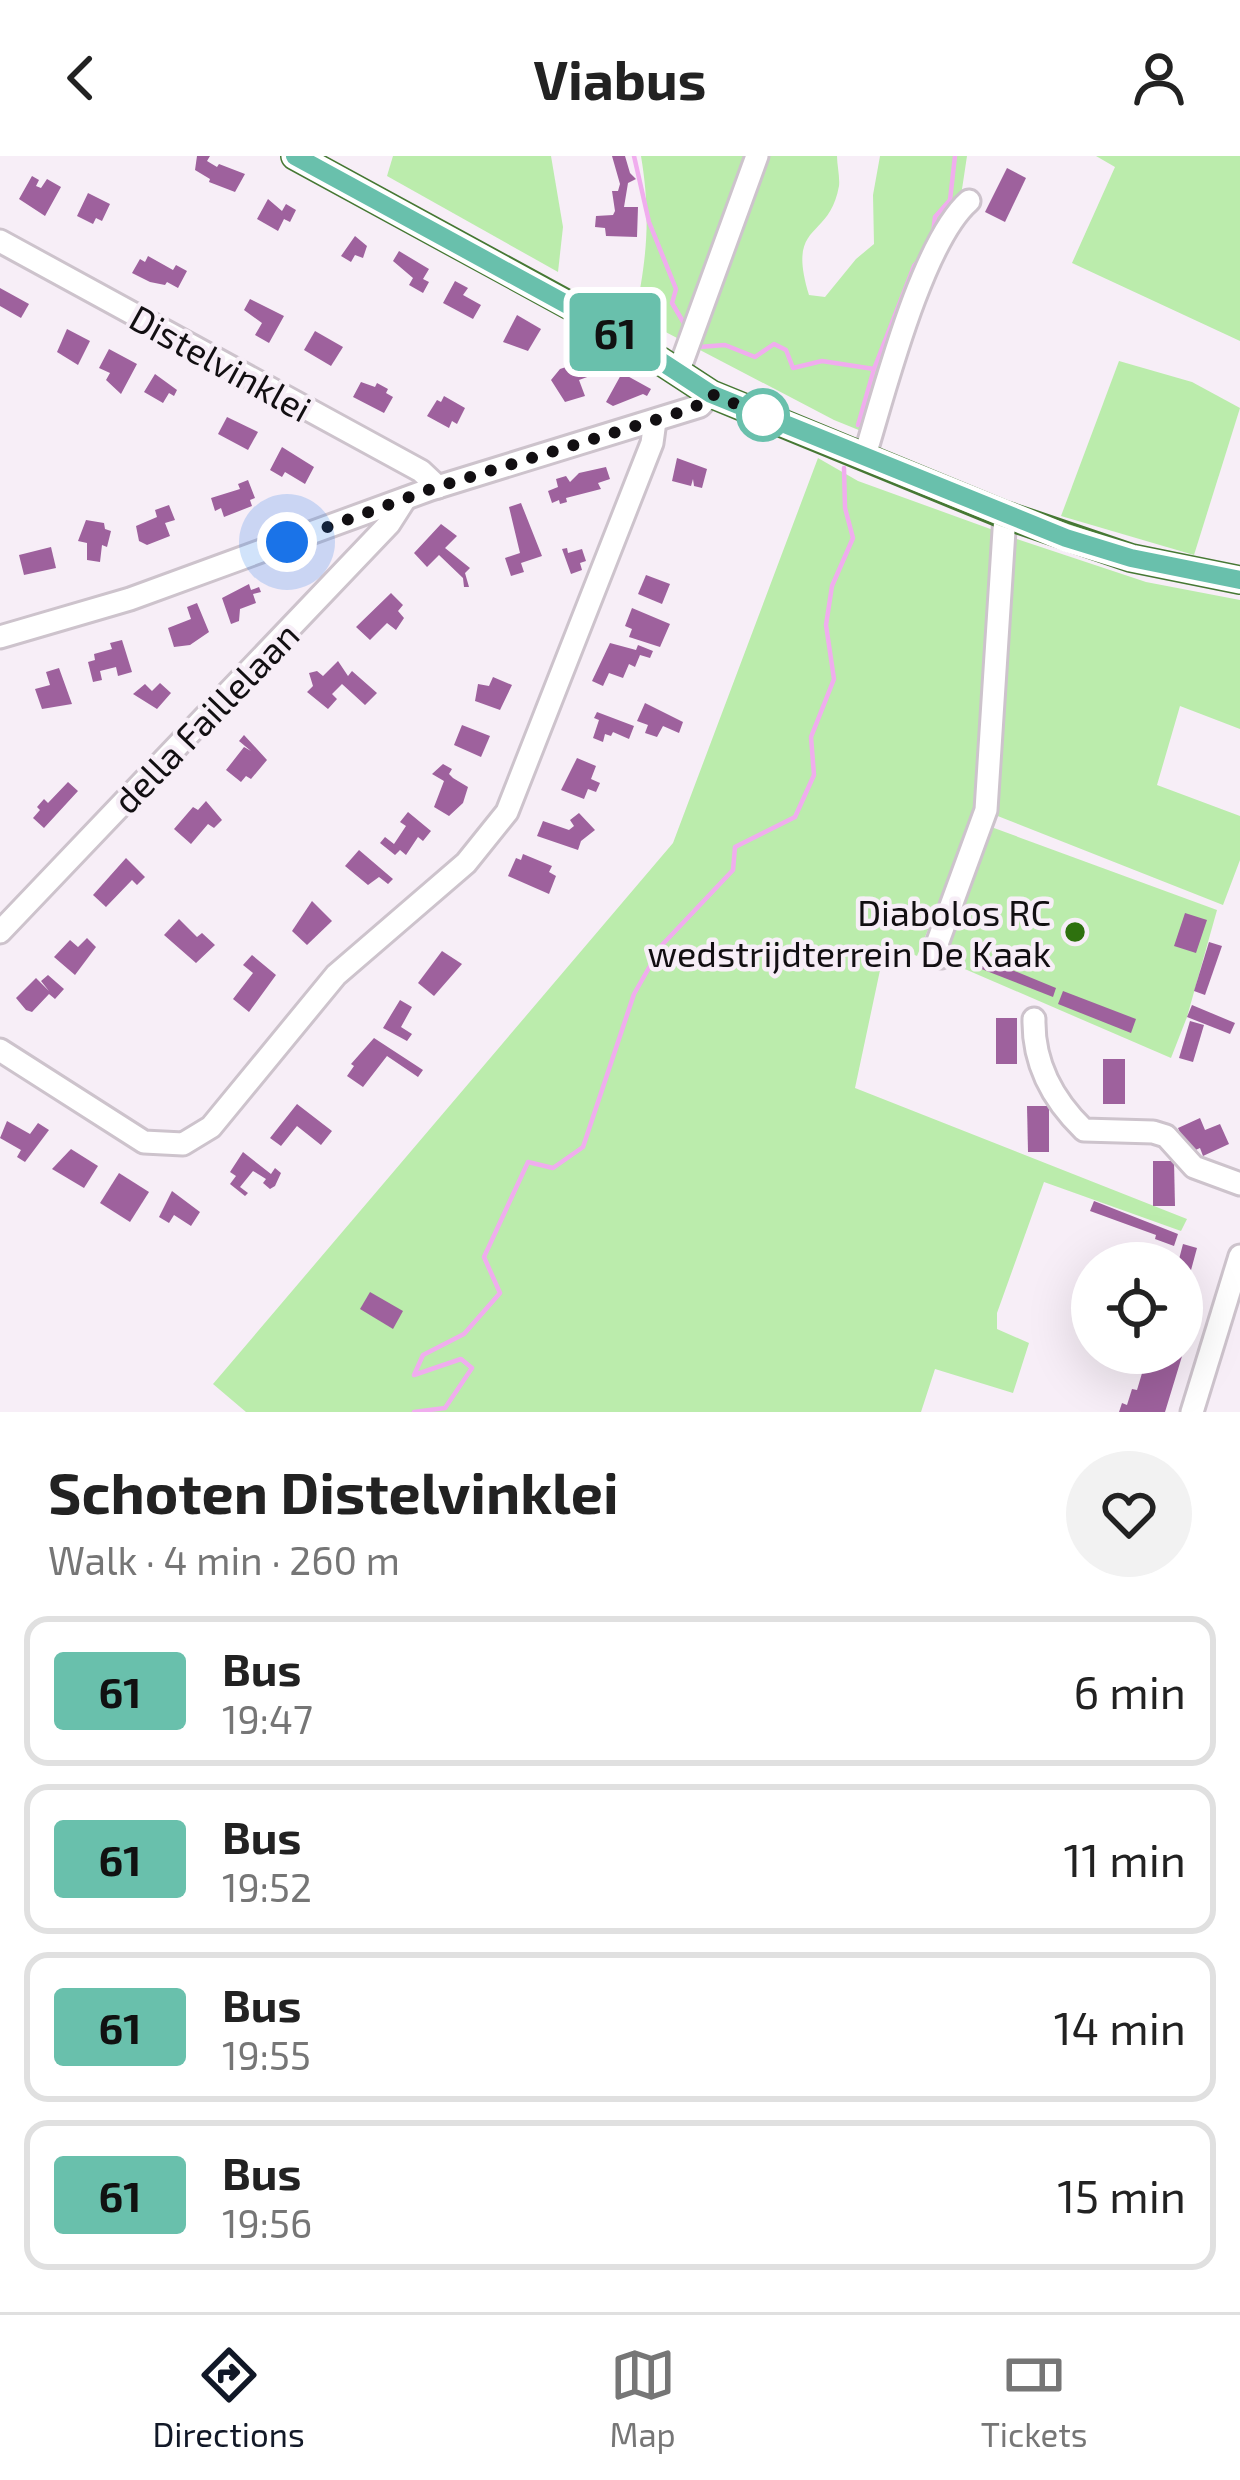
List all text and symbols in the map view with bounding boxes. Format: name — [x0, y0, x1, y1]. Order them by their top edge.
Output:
icon: back — [48, 45, 114, 111]
icon: person — [1126, 45, 1192, 111]
text: Viabus — [533, 46, 707, 111]
line badge: 61 — [561, 293, 669, 371]
street label: Distelvinklei — [123, 295, 319, 429]
text: 61 — [594, 307, 636, 357]
unlabelled marker — [738, 390, 788, 440]
your location — [257, 512, 317, 572]
street label: della Faillelaan — [103, 613, 307, 821]
place label: Diabolos RC wedstrijdterrein De Kaak — [647, 890, 1051, 974]
marker: Diabolos RC wedstrijdterrein De Kaak — [1062, 919, 1088, 945]
map controls — [1071, 1242, 1203, 1374]
button: locate — [1071, 1242, 1203, 1374]
button: heart — [1066, 1451, 1192, 1577]
text: Schoten Distelvinklei — [48, 1457, 619, 1525]
text: Walk · 4 min · 260 m — [48, 1536, 400, 1583]
text: Bus — [222, 1641, 301, 1695]
text: 6 min — [1073, 1664, 1186, 1718]
text: 61 — [99, 1666, 141, 1716]
text: 19:47 — [222, 1695, 313, 1742]
text: Bus — [222, 1809, 301, 1863]
text: 11 min — [1063, 1832, 1186, 1886]
text: 61 — [99, 1834, 141, 1884]
text: 19:52 — [222, 1863, 312, 1910]
text: Bus — [222, 1977, 301, 2031]
text: 14 min — [1054, 2000, 1186, 2054]
text: 61 — [99, 2002, 141, 2052]
text: 19:55 — [222, 2031, 311, 2078]
text: Bus — [222, 2145, 301, 2199]
text: 15 min — [1057, 2168, 1186, 2222]
text: 61 — [99, 2170, 141, 2220]
text: 19:56 — [222, 2199, 312, 2246]
tab: Directions — [152, 2342, 305, 2454]
tab: Map — [610, 2342, 676, 2454]
tab: Tickets — [981, 2342, 1088, 2454]

